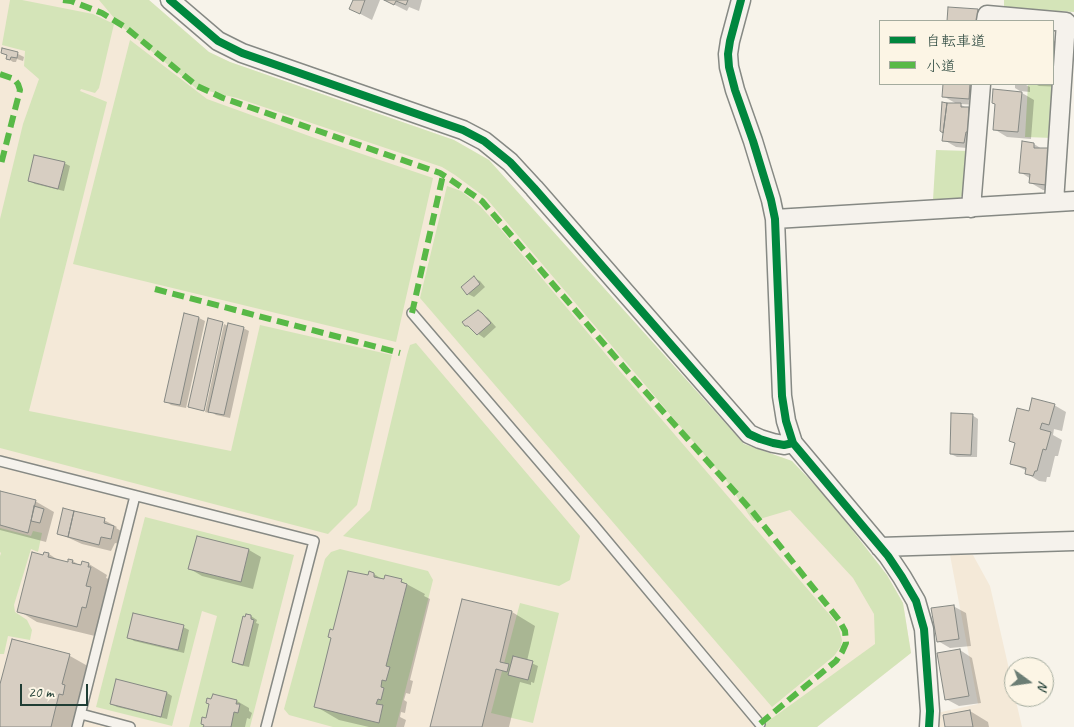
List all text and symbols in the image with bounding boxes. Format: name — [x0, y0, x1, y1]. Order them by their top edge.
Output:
legend — [879, 20, 1054, 85]
text: 自転車道 — [926, 32, 986, 51]
text: 小道 — [926, 57, 956, 76]
north arrow — [1004, 657, 1054, 707]
scale bar — [22, 674, 90, 706]
text: N — [1034, 679, 1052, 692]
text: 20 m — [28, 683, 54, 702]

